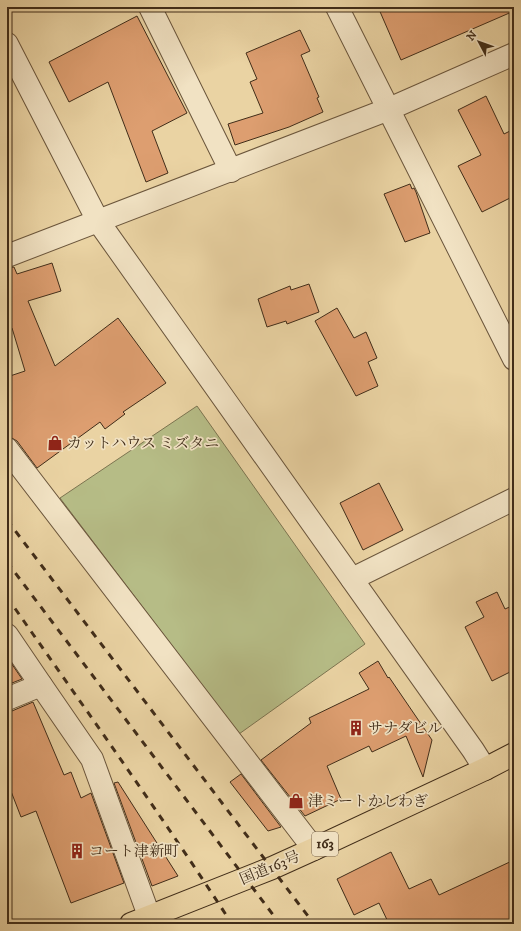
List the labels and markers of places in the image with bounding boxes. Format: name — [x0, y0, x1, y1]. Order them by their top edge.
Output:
shop icon: カットハウス ミズタニ — [46, 434, 64, 452]
place label: カットハウス ミズタニ — [67, 434, 219, 453]
building icon: サナダビル — [347, 719, 365, 737]
place label: サナダビル — [368, 719, 442, 738]
shop icon: 津ミートかしわぎ — [287, 792, 305, 810]
place label: 津ミートかしわぎ — [308, 792, 428, 811]
building icon: コート津新町 — [68, 842, 86, 860]
place label: コート津新町 — [89, 842, 179, 861]

